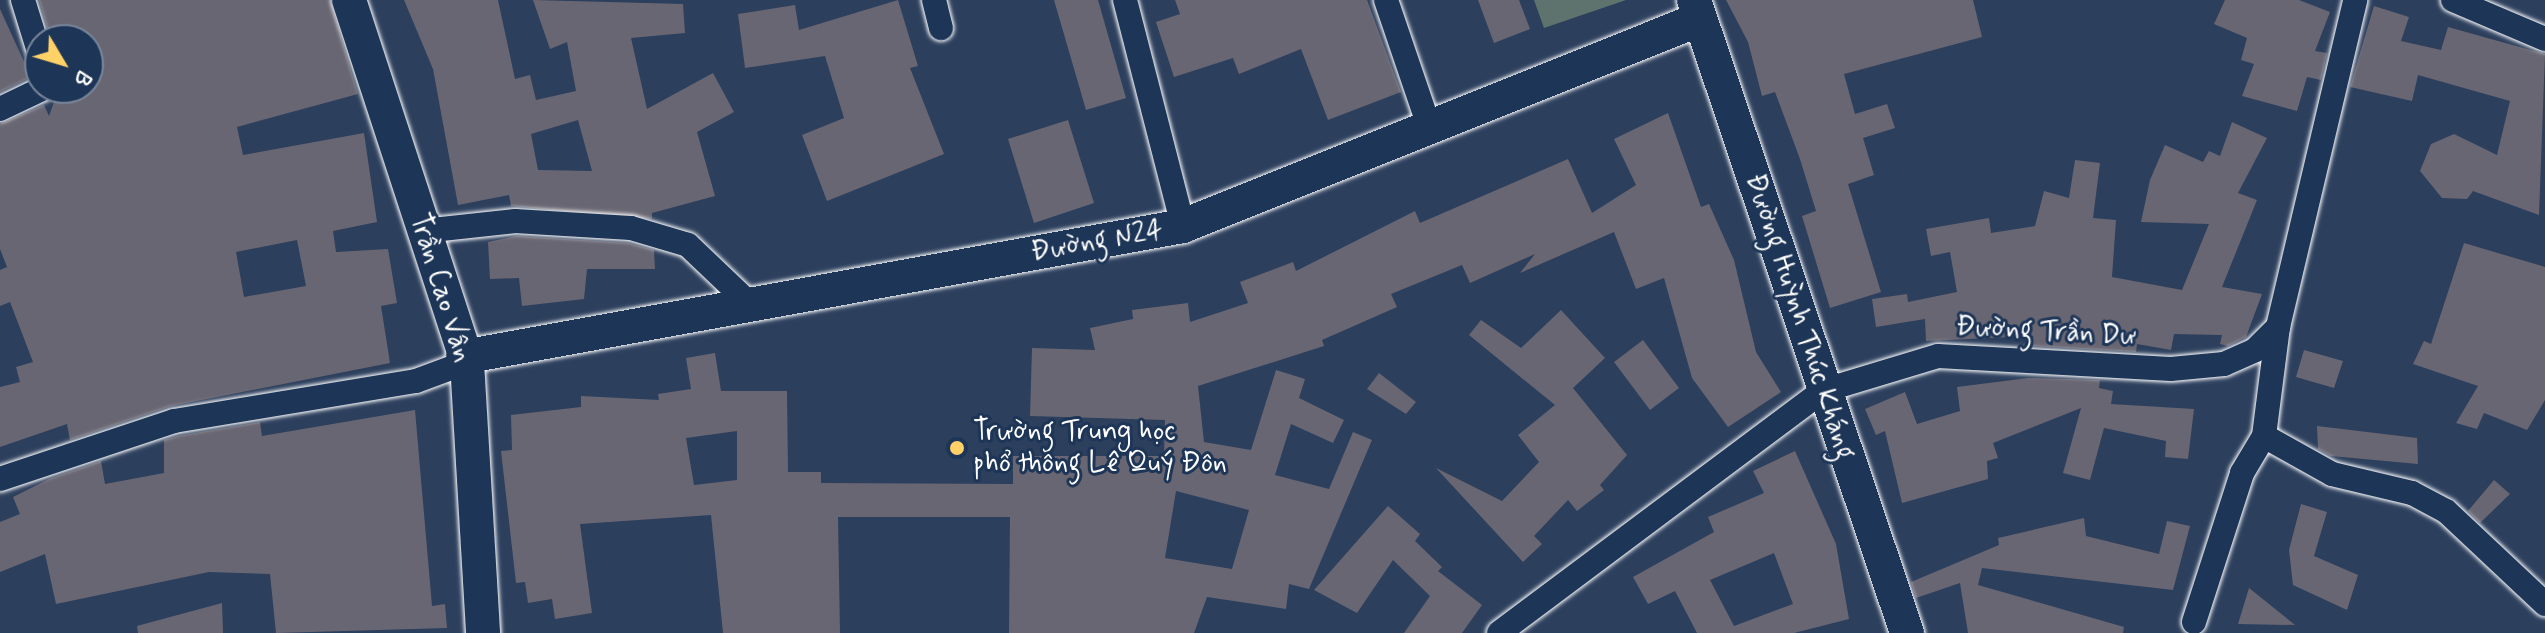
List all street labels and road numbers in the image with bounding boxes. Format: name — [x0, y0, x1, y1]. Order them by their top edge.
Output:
street label: Đường Huỳnh Thúc Kháng — [1737, 169, 1861, 465]
street label: Trần Cao Vân — [401, 208, 479, 368]
street label: Đường N24 — [1028, 214, 1166, 270]
street label: Đường Trần Dư — [1956, 311, 2136, 353]

